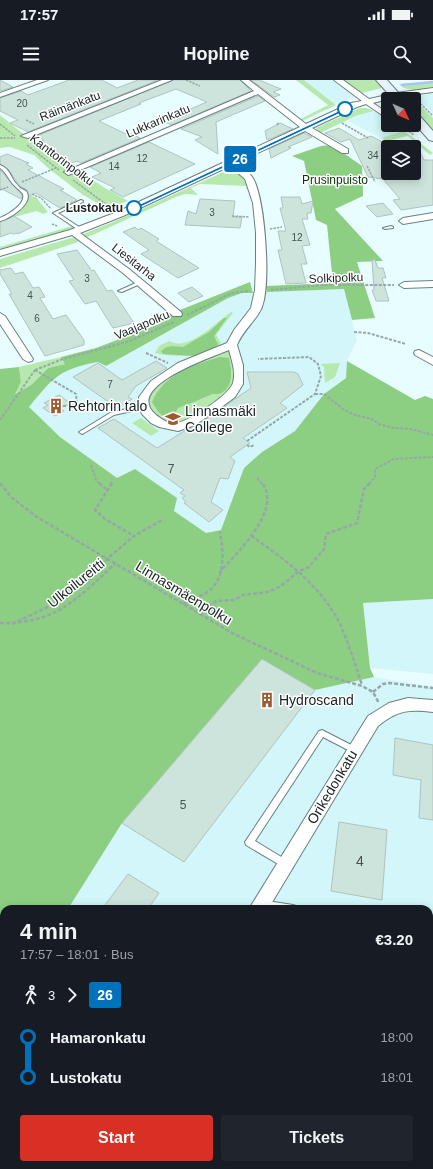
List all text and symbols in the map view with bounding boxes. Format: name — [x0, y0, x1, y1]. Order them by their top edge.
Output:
text: 17:57 — [20, 6, 58, 23]
icon: menu — [20, 43, 42, 65]
icon: search — [391, 43, 413, 65]
text: Hopline — [184, 44, 250, 64]
street label: Räimänkatu — [38, 88, 102, 124]
north arrow — [381, 92, 421, 132]
map controls — [381, 92, 421, 180]
house number: 20 — [16, 98, 28, 109]
street label: Lukkarinkatu — [124, 101, 192, 141]
unlabelled marker — [337, 101, 353, 117]
street label: Kanttorinpolku — [27, 131, 97, 189]
button: layers — [381, 140, 421, 180]
line badge: 26 — [222, 146, 258, 172]
house number: 34 — [367, 150, 379, 161]
text: 26 — [232, 151, 248, 167]
house number: 12 — [136, 153, 148, 164]
house number: 14 — [108, 161, 120, 172]
park label: Prusinpuisto — [302, 173, 368, 187]
marker: Lustokatu — [126, 200, 142, 216]
place label: Lustokatu — [66, 201, 123, 215]
house number: 3 — [209, 207, 215, 218]
house number: 12 — [291, 232, 303, 243]
street label: Liesitarha — [109, 240, 159, 284]
street label: Solkipolku — [308, 270, 364, 286]
house number: 3 — [84, 273, 90, 284]
house number: 4 — [27, 290, 33, 301]
street label: Vaajapolku — [112, 307, 172, 343]
house number: 6 — [34, 313, 40, 324]
house number: 7 — [107, 379, 113, 390]
building icon: Rehtorin talo — [47, 397, 65, 415]
place label: Rehtorin talo — [68, 398, 148, 414]
place label: Linnasmäki College — [185, 403, 256, 435]
school or university icon: Linnasmäki College — [164, 410, 182, 428]
house number: 7 — [168, 462, 175, 476]
street label: Ulkoilureitti — [44, 555, 108, 611]
street label: Linnasmäenpolku — [133, 558, 235, 628]
building icon: Hydroscand — [258, 691, 276, 709]
place label: Hydroscand — [279, 692, 354, 708]
street label: Orikedonkatu — [304, 747, 360, 827]
house number: 5 — [180, 798, 187, 812]
house number: 4 — [356, 853, 364, 869]
text: 4 min — [20, 919, 77, 944]
text: €3.20 — [375, 931, 413, 948]
text: 17:57 – 18:01 · Bus — [20, 947, 133, 962]
icon: walk — [20, 984, 42, 1006]
icon: forward — [61, 984, 83, 1006]
text: 26 — [97, 987, 113, 1003]
text: 3 — [48, 988, 55, 1003]
text: Hamaronkatu — [50, 1029, 146, 1046]
text: 18:00 — [380, 1030, 413, 1045]
text: Lustokatu — [50, 1069, 122, 1086]
text: 18:01 — [380, 1070, 413, 1085]
button: Start — [20, 1115, 213, 1161]
button: Tickets — [221, 1115, 413, 1161]

